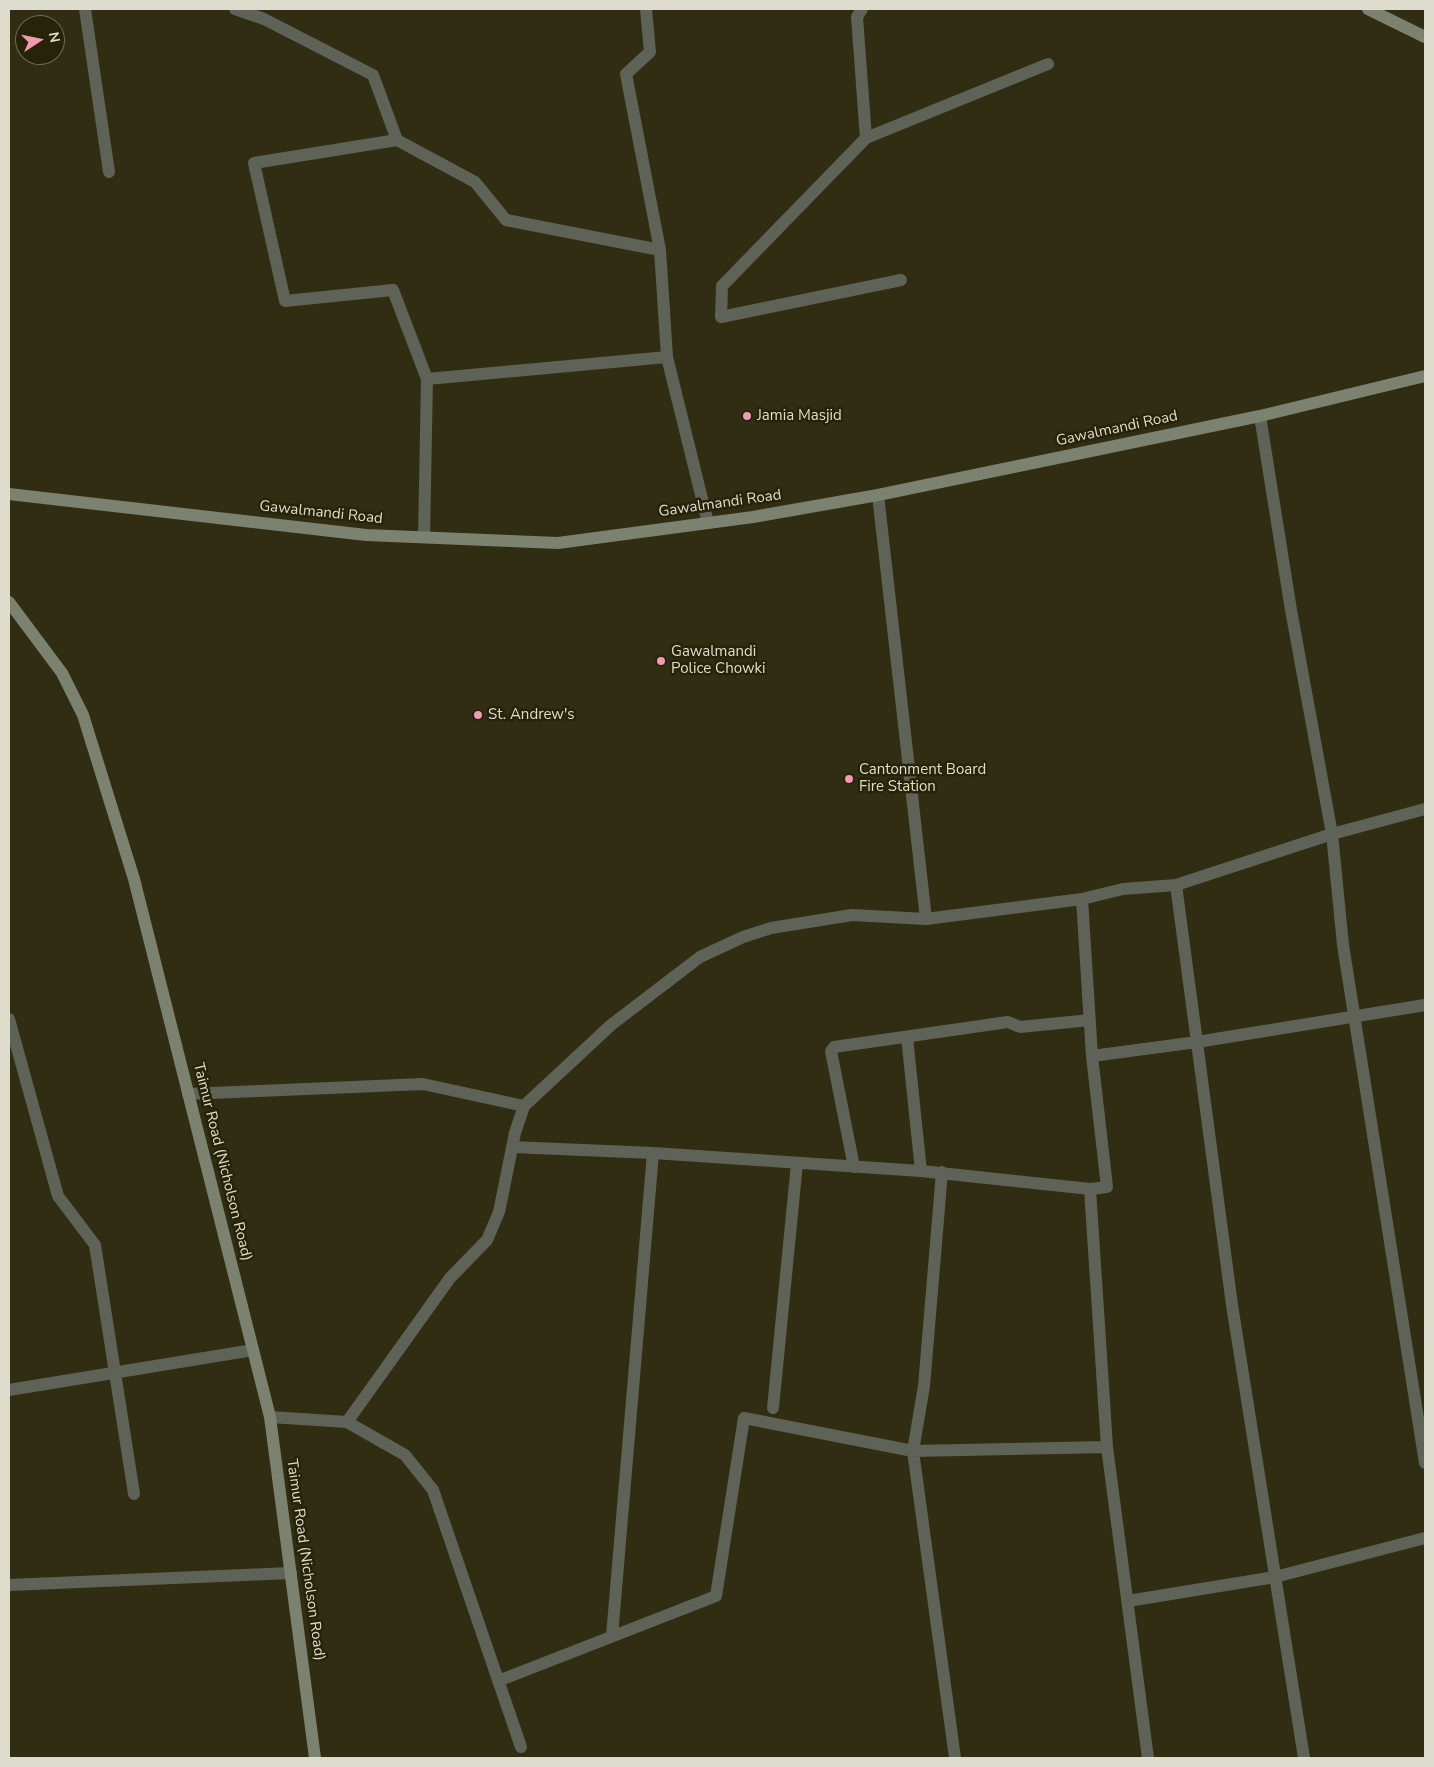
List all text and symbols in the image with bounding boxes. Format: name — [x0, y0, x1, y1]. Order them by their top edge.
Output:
north arrow — [15, 15, 65, 65]
text: N — [44, 30, 65, 44]
place label: Jamia Masjid — [757, 407, 842, 425]
street label: Gawalmandi Road — [1055, 407, 1179, 451]
marker: Jamia Masjid — [741, 410, 753, 422]
street label: Gawalmandi Road — [657, 486, 783, 522]
street label: Gawalmandi Road — [258, 498, 384, 528]
place label: Gawalmandi Police Chowki — [671, 643, 765, 678]
marker: Gawalmandi Police Chowki — [655, 655, 667, 667]
place label: St. Andrew's — [488, 706, 574, 724]
marker: St. Andrew's — [472, 709, 484, 721]
place label: Cantonment Board Fire Station — [859, 761, 986, 796]
marker: Cantonment Board Fire Station — [843, 773, 855, 785]
street label: Taimur Road (Nicholson Road) — [189, 1061, 255, 1263]
street label: Taimur Road (Nicholson Road) — [282, 1458, 328, 1662]

